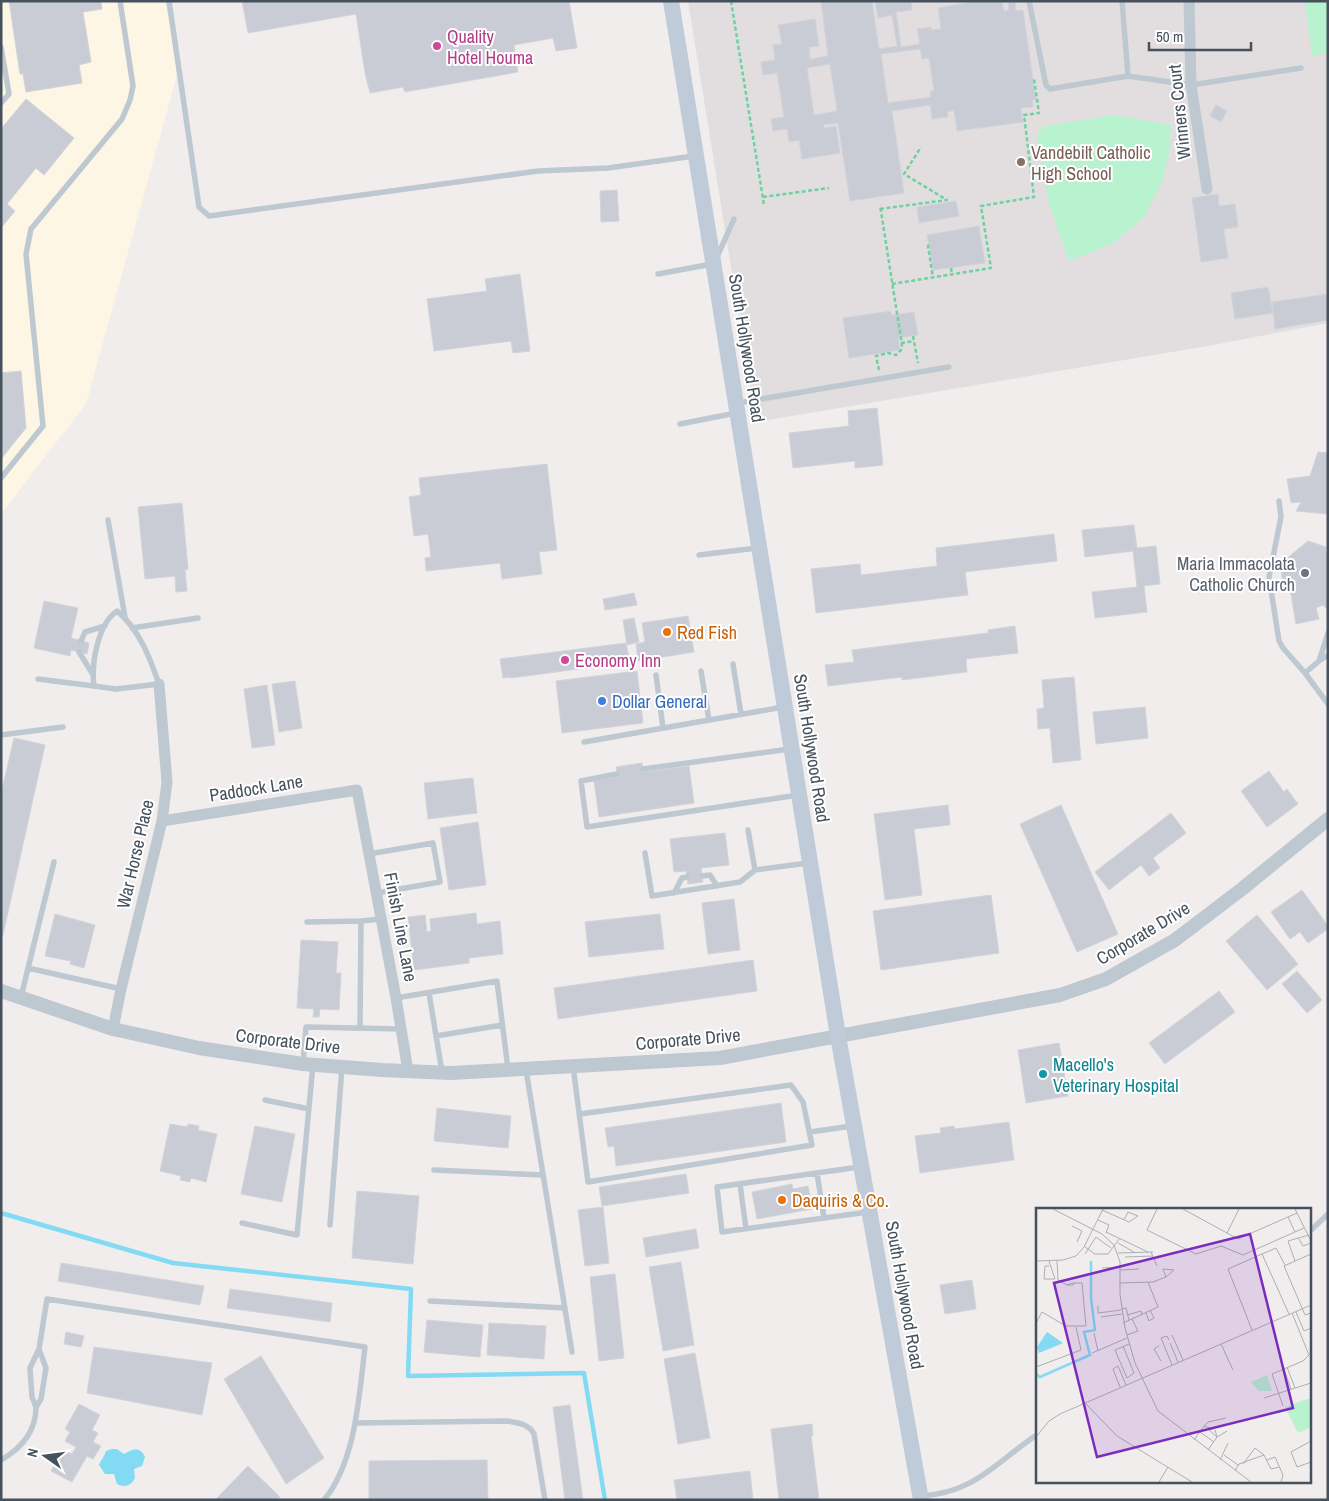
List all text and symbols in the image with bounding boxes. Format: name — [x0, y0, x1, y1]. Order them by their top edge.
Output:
scale bar — [1149, 20, 1252, 52]
place label: Quality Hotel Houma — [447, 24, 533, 70]
text: 50 m — [1156, 26, 1183, 47]
marker: Quality Hotel Houma — [431, 40, 443, 52]
street label: Winners Court — [1162, 63, 1196, 161]
place label: Vandebilt Catholic High School — [1031, 140, 1151, 186]
marker: Vandebilt Catholic High School — [1015, 156, 1027, 168]
street label: South Hollywood Road — [723, 272, 771, 424]
place label: Maria Immacolata Catholic Church — [1177, 551, 1295, 597]
marker: Maria Immacolata Catholic Church — [1299, 567, 1311, 579]
place label: Red Fish — [677, 620, 737, 645]
marker: Red Fish — [661, 626, 673, 638]
place label: Economy Inn — [575, 648, 661, 673]
marker: Economy Inn — [559, 654, 571, 666]
street label: South Hollywood Road — [788, 672, 836, 824]
place label: Dollar General — [612, 689, 707, 714]
marker: Dollar General — [596, 695, 608, 707]
street label: Paddock Lane — [207, 768, 305, 808]
street label: War Horse Place — [110, 797, 160, 911]
street label: Finish Line Lane — [378, 870, 424, 984]
street label: Corporate Drive — [1092, 895, 1194, 971]
street label: Corporate Drive — [234, 1022, 342, 1060]
street label: Corporate Drive — [635, 1022, 741, 1056]
place label: Macello's Veterinary Hospital — [1053, 1052, 1179, 1098]
marker: Macello's Veterinary Hospital — [1037, 1068, 1049, 1080]
place label: Daquiris & Co. — [792, 1188, 889, 1213]
marker: Daquiris & Co. — [776, 1194, 788, 1206]
inset map — [1036, 1208, 1312, 1484]
street label: South Hollywood Road — [880, 1219, 930, 1371]
north arrow — [20, 1431, 70, 1481]
text: N — [23, 1447, 42, 1459]

